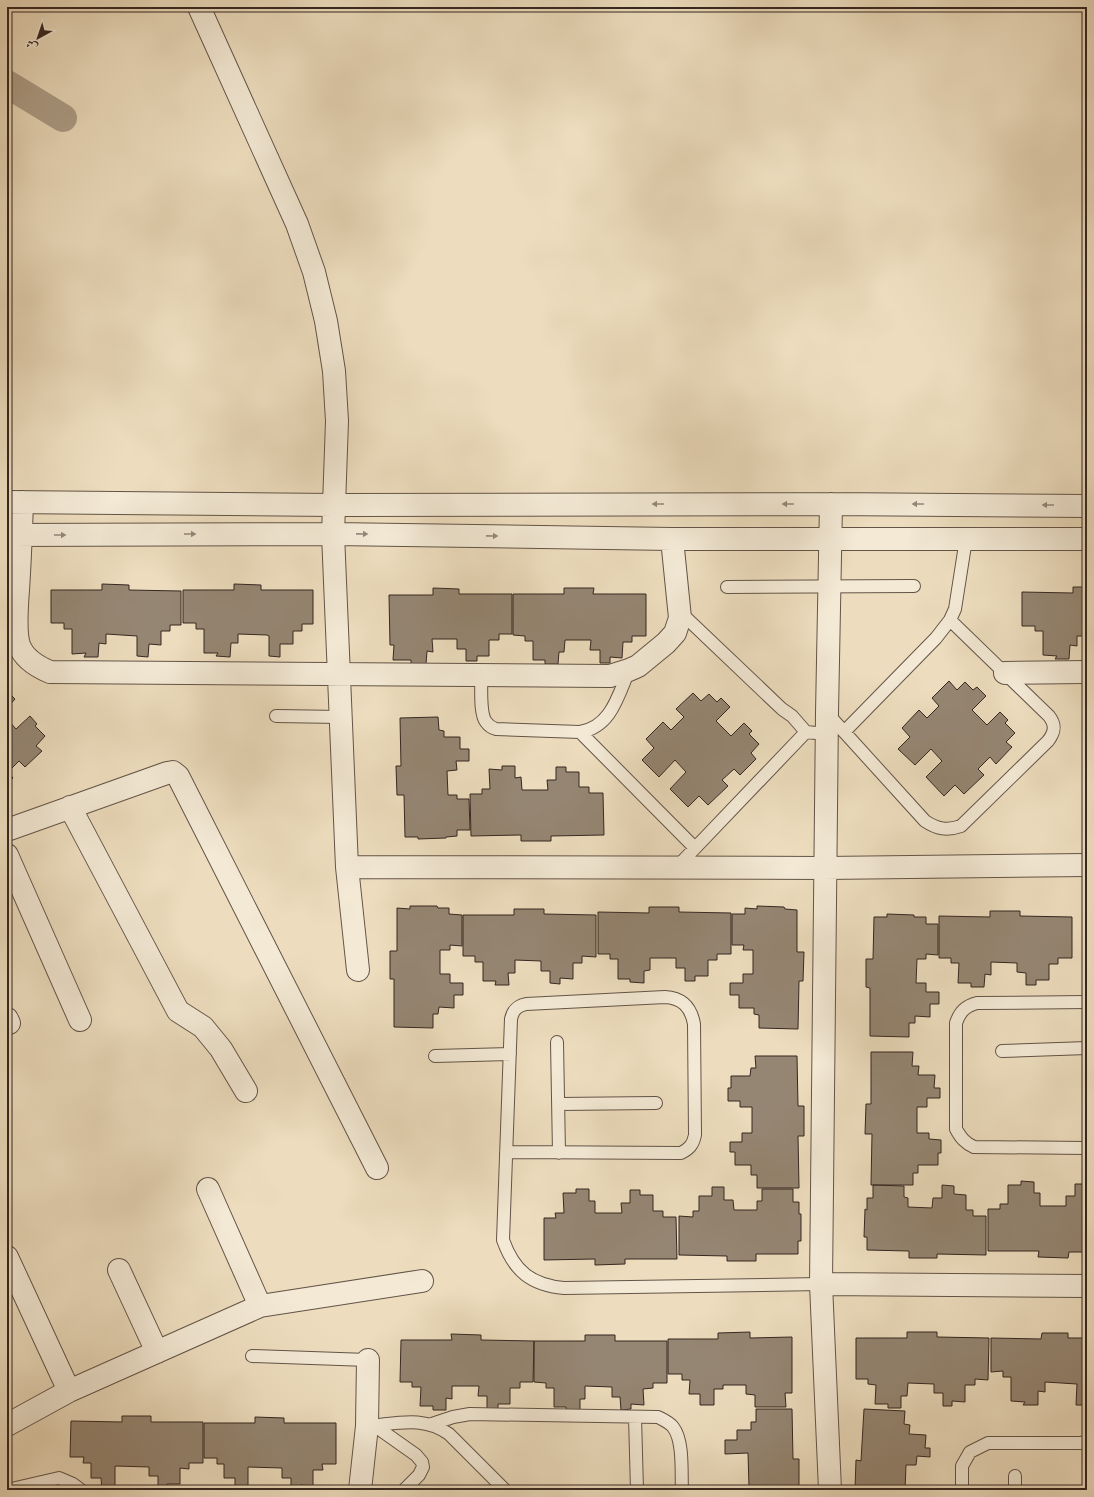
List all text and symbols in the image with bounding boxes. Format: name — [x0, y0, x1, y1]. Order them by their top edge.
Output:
north arrow — [18, 18, 58, 58]
text: ش — [23, 36, 41, 54]
one-way arrow — [651, 501, 664, 507]
one-way arrow — [781, 501, 794, 507]
one-way arrow — [911, 501, 924, 507]
one-way arrow — [1041, 502, 1054, 508]
one-way arrow — [184, 531, 197, 537]
one-way arrow — [356, 531, 369, 537]
one-way arrow — [54, 532, 67, 538]
one-way arrow — [486, 533, 499, 539]

